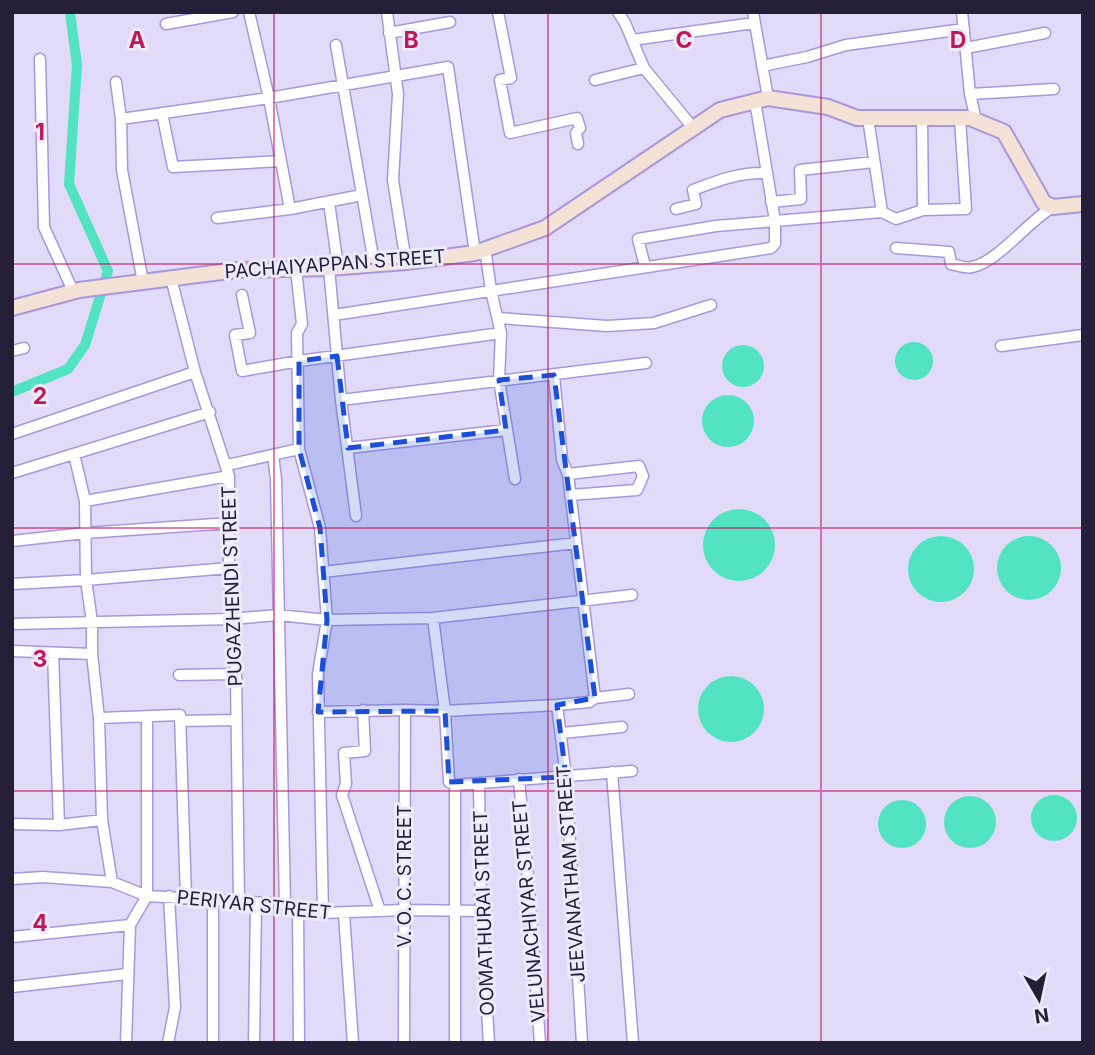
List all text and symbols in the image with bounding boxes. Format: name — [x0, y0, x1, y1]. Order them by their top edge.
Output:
text: A — [128, 26, 146, 54]
text: B — [403, 26, 419, 54]
text: C — [675, 26, 693, 54]
text: D — [950, 26, 966, 54]
text: 1 — [35, 118, 45, 146]
street label: PACHAIYAPPAN STREET — [224, 245, 446, 283]
text: 2 — [33, 382, 47, 410]
street label: PUGAZHENDI STREET — [217, 485, 247, 687]
text: 3 — [33, 645, 47, 673]
street label: JEEVANATHAM STREET — [552, 764, 590, 984]
street label: VELUNACHIYAR STREET — [508, 799, 550, 1023]
street label: V. O. C. STREET — [393, 804, 416, 948]
street label: OOMATHURAI STREET — [469, 810, 499, 1016]
street label: PERIYAR STREET — [176, 885, 332, 925]
text: 4 — [32, 909, 48, 937]
north arrow — [1004, 964, 1074, 1034]
text: N — [1033, 1003, 1051, 1028]

